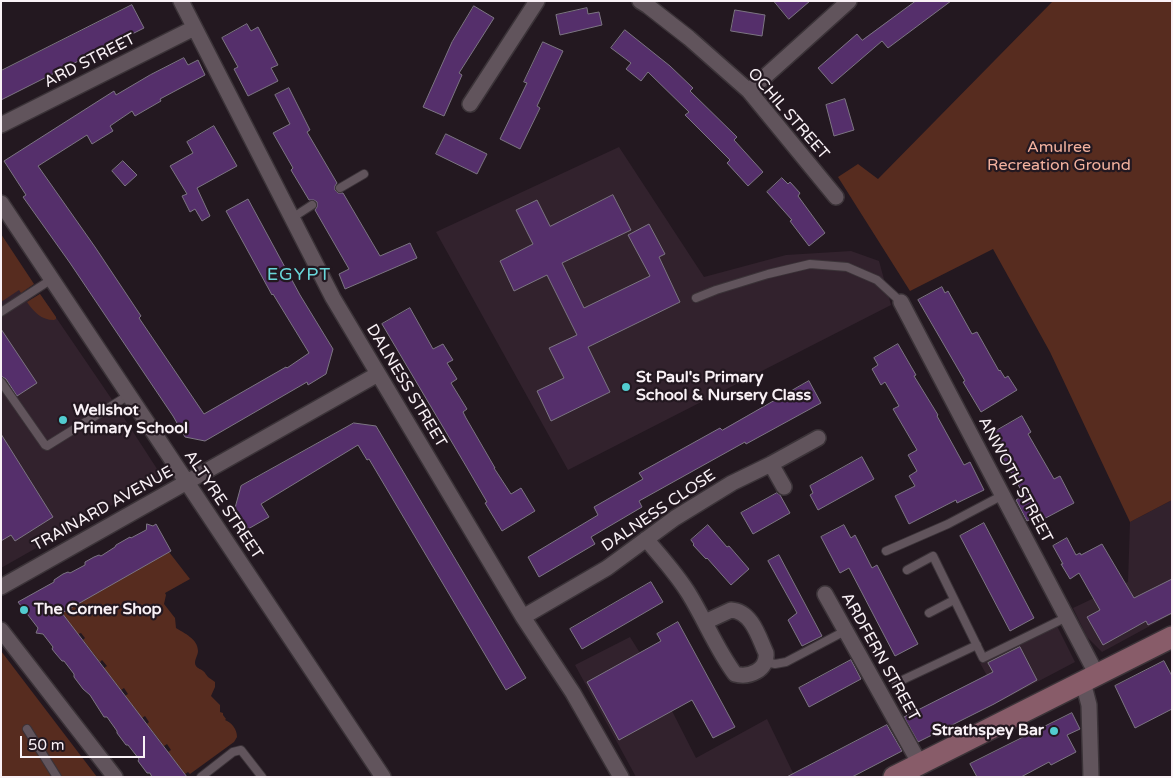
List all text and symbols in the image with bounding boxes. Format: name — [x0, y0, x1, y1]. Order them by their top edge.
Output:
street label: ARD STREET — [41, 30, 139, 92]
street label: OCHIL STREET — [743, 64, 833, 164]
park label: Amulree Recreation Ground — [987, 138, 1131, 176]
district label: EGYPT — [266, 264, 332, 286]
street label: DALNESS STREET — [362, 321, 450, 451]
place label: St Paul's Primary School & Nursery Class — [636, 368, 811, 406]
marker: St Paul's Primary School & Nursery Class — [620, 381, 632, 393]
place label: Wellshot Primary School — [73, 401, 188, 439]
marker: Wellshot Primary School — [57, 414, 69, 426]
street label: ANWOTH STREET — [974, 414, 1056, 546]
street label: ALTYRE STREET — [180, 447, 266, 563]
street label: TRAINARD AVENUE — [29, 462, 177, 556]
street label: DALNESS CLOSE — [598, 466, 720, 556]
street label: ARDFERN STREET — [837, 589, 923, 725]
place label: The Corner Shop — [34, 600, 162, 620]
marker: The Corner Shop — [18, 604, 30, 616]
place label: Strathspey Bar — [932, 721, 1044, 741]
marker: Strathspey Bar — [1048, 725, 1060, 737]
scale bar — [22, 726, 148, 758]
text: 50 m — [28, 736, 65, 754]

